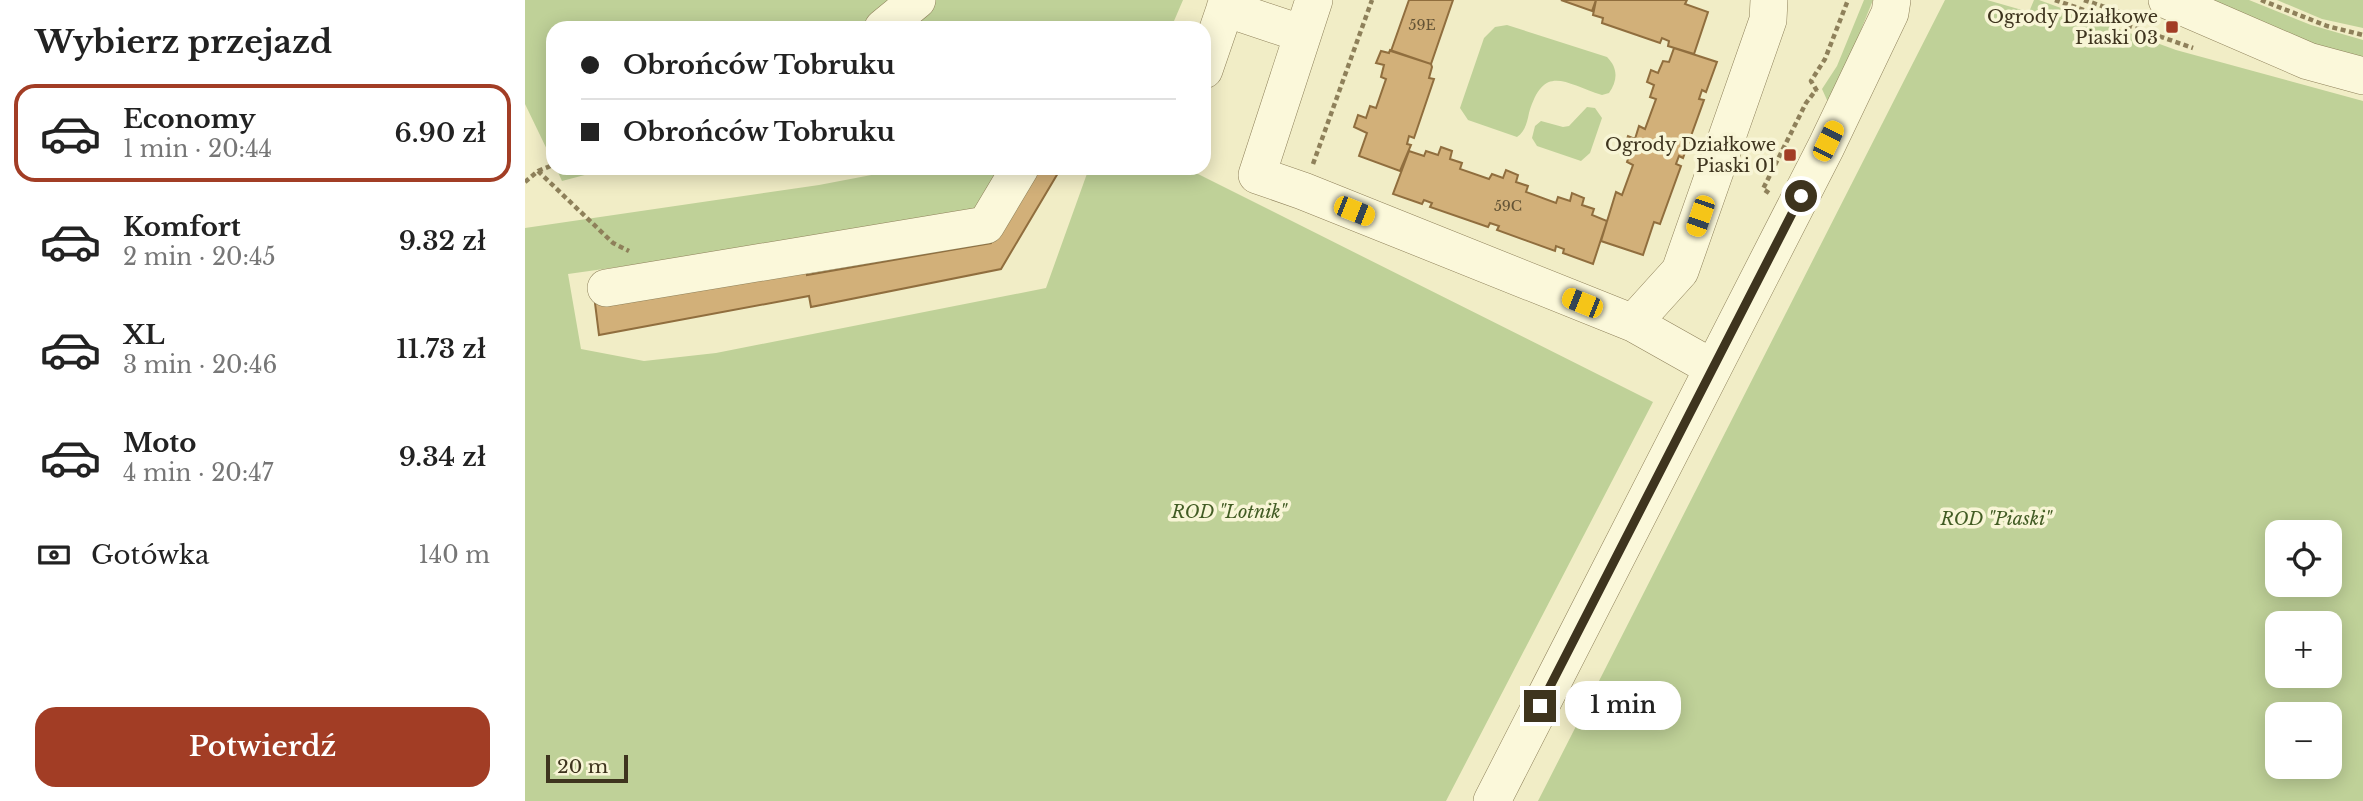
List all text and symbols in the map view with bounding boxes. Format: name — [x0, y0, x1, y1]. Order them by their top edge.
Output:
place label: Ogrody Działkowe Piaski 03 — [1987, 6, 2158, 49]
house number: 59E — [1408, 16, 1436, 34]
marker: Ogrody Działkowe Piaski 03 — [2164, 19, 2180, 35]
text: Wybierz przejazd — [35, 22, 332, 62]
text: Obrońców Tobruku — [623, 49, 895, 81]
icon: car — [39, 102, 102, 165]
text: Economy — [123, 103, 256, 135]
text: Obrońców Tobruku — [623, 116, 895, 148]
text: 6.90 zł — [395, 117, 486, 149]
car — [1810, 118, 1847, 164]
place label: Ogrody Działkowe Piaski 01 — [1605, 134, 1776, 177]
text: 1 min · 20:44 — [123, 135, 272, 163]
marker: Ogrody Działkowe Piaski 01 — [1782, 147, 1798, 163]
route start — [1785, 180, 1817, 212]
car — [1331, 193, 1378, 229]
car — [1684, 193, 1717, 239]
house number: 59C — [1494, 197, 1522, 215]
icon: car — [39, 210, 102, 273]
text: Komfort — [123, 211, 241, 243]
text: 9.32 zł — [399, 225, 486, 257]
text: 2 min · 20:45 — [123, 243, 276, 271]
car — [1559, 285, 1606, 321]
icon: car — [39, 318, 102, 381]
text: XL — [123, 319, 165, 351]
text: 11.73 zł — [396, 333, 486, 365]
text: 3 min · 20:46 — [123, 351, 277, 379]
icon: car — [39, 426, 102, 489]
text: Moto — [123, 427, 196, 459]
text: 9.34 zł — [399, 441, 486, 473]
text: 4 min · 20:47 — [123, 459, 273, 487]
park label: ROD "Lotnik" — [1170, 501, 1288, 523]
park label: ROD "Piaski" — [1940, 508, 2053, 530]
map controls — [2265, 520, 2342, 779]
button: locate — [2265, 520, 2342, 597]
icon: cash — [35, 536, 73, 574]
text: Gotówka — [91, 539, 209, 571]
text: 140 m — [419, 541, 490, 569]
button: + — [2265, 611, 2342, 688]
callout: 1 min — [1565, 682, 1680, 730]
route end — [1524, 690, 1556, 722]
text: 1 min — [1590, 691, 1656, 719]
button: − — [2265, 702, 2342, 779]
button: Potwierdź — [35, 707, 490, 787]
scale bar — [546, 752, 628, 784]
text: 20 m — [557, 755, 608, 778]

